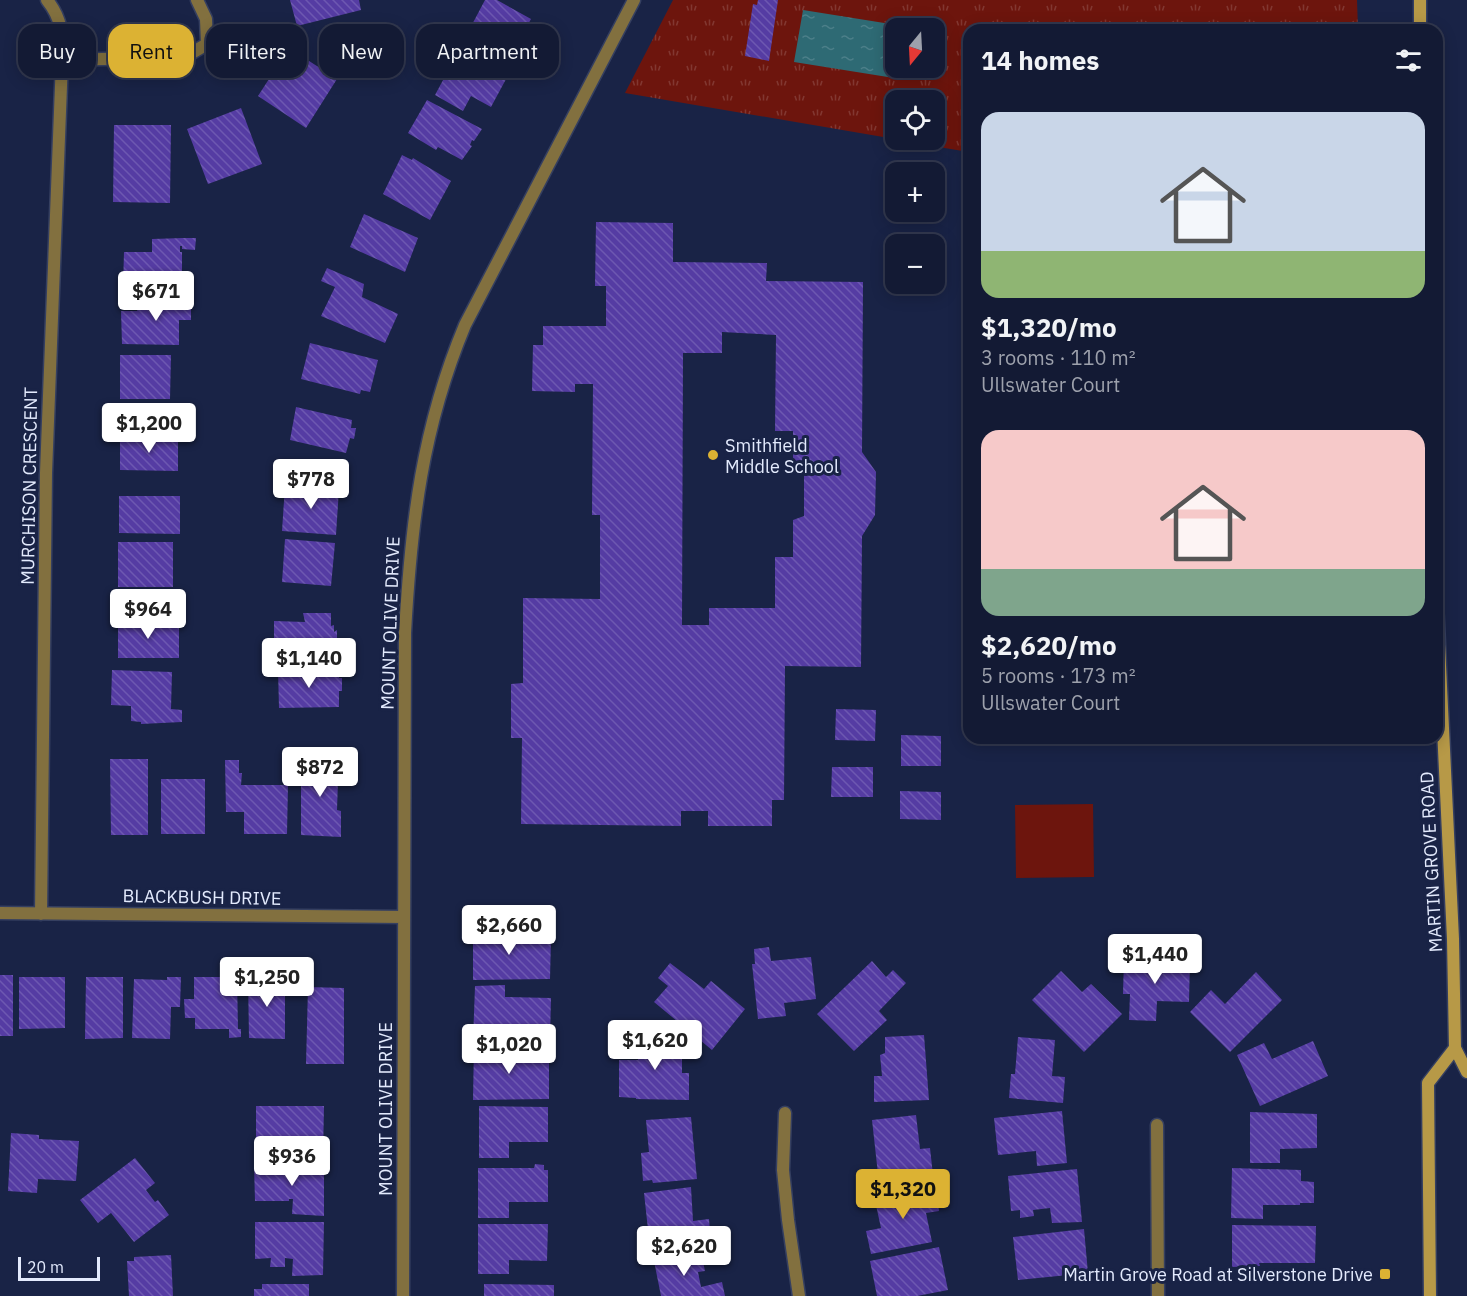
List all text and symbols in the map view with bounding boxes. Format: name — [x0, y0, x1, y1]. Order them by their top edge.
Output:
north arrow — [885, 18, 945, 78]
map controls — [885, 18, 945, 294]
chip: Buy — [18, 24, 96, 78]
chip: Rent — [108, 24, 194, 78]
chip: Filters — [206, 24, 307, 78]
chip: New — [319, 24, 404, 78]
chip: Apartment — [416, 24, 559, 78]
text: 14 homes — [981, 43, 1099, 77]
icon: filters — [1392, 44, 1425, 77]
button: locate — [885, 90, 945, 150]
icon: home — [1149, 151, 1257, 259]
button: + — [885, 162, 945, 222]
button: − — [885, 234, 945, 294]
pin: $671 — [120, 271, 192, 322]
text: $671 — [132, 277, 180, 304]
text: $1,320/mo — [981, 310, 1117, 344]
text: 3 rooms · 110 m² — [981, 344, 1136, 371]
text: Ullswater Court — [981, 371, 1120, 398]
street label: MURCHISON CRESCENT — [16, 387, 42, 585]
pin: $1,200 — [100, 403, 198, 454]
text: $1,200 — [116, 409, 182, 436]
place label: Smithfield Middle School — [725, 434, 839, 478]
marker: Smithfield Middle School — [706, 448, 720, 462]
pin: $778 — [275, 459, 347, 510]
text: $778 — [287, 465, 335, 492]
icon: home — [1149, 469, 1257, 577]
street label: MOUNT OLIVE DRIVE — [375, 536, 405, 710]
pin: $964 — [112, 589, 184, 640]
text: $964 — [124, 595, 172, 622]
text: $2,620/mo — [981, 628, 1117, 662]
pin: $1,140 — [260, 638, 358, 689]
text: $1,140 — [276, 644, 342, 671]
text: 5 rooms · 173 m² — [981, 662, 1136, 689]
text: Ullswater Court — [981, 689, 1120, 716]
pin: $872 — [284, 747, 356, 798]
text: $872 — [296, 753, 344, 780]
street label: MARTIN GROVE ROAD — [1415, 771, 1447, 953]
street label: BLACKBUSH DRIVE — [122, 884, 282, 910]
pin: $2,660 — [460, 905, 558, 956]
text: $2,660 — [476, 911, 542, 938]
pin: $1,440 — [1106, 934, 1204, 985]
text: $1,440 — [1122, 940, 1188, 967]
pin: $1,250 — [218, 957, 316, 1008]
text: $1,250 — [234, 963, 300, 990]
pin: $1,620 — [606, 1020, 704, 1071]
street label: MOUNT OLIVE DRIVE — [374, 1022, 397, 1196]
pin: $1,020 — [460, 1024, 558, 1075]
text: $1,620 — [622, 1026, 688, 1053]
text: $1,020 — [476, 1030, 542, 1057]
pin: $936 — [256, 1136, 328, 1187]
text: $936 — [268, 1142, 316, 1169]
pin: $1,320 — [854, 1169, 952, 1220]
text: $1,320 — [870, 1175, 936, 1202]
pin: $2,620 — [635, 1226, 733, 1277]
text: $2,620 — [651, 1232, 717, 1259]
scale bar — [18, 1254, 100, 1282]
text: 20 m — [27, 1257, 64, 1277]
place label: Martin Grove Road at Silverstone Drive — [1063, 1263, 1373, 1286]
marker: Martin Grove Road at Silverstone Drive — [1378, 1267, 1392, 1281]

